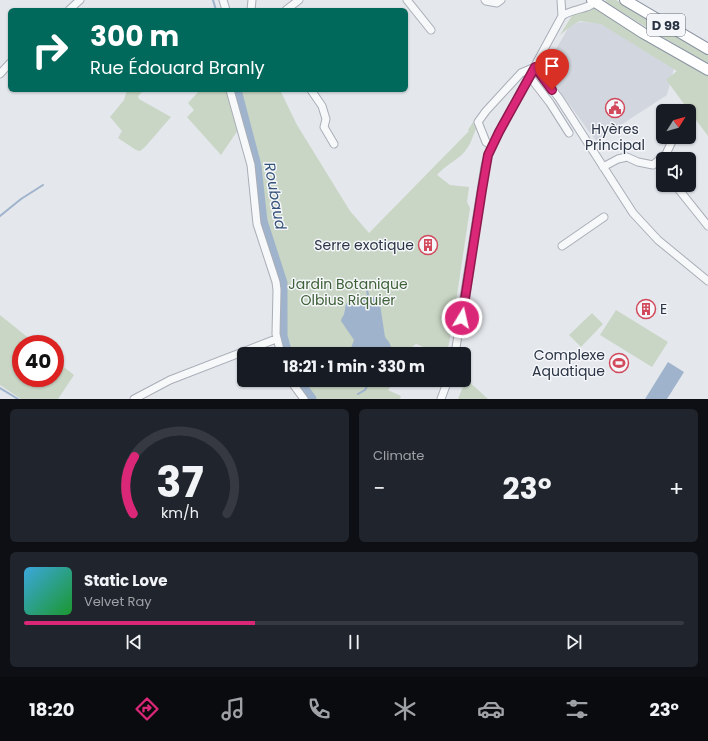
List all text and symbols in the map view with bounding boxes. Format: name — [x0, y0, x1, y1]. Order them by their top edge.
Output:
road number: D 98 — [647, 14, 685, 36]
text: 300 m — [90, 17, 179, 56]
icon: right — [24, 24, 76, 76]
pin — [535, 49, 569, 90]
text: Rue Édouard Branly — [90, 55, 265, 80]
icon: arrive — [541, 55, 563, 77]
public building icon: Hyères Principal — [604, 97, 626, 119]
north arrow — [656, 104, 696, 144]
map controls — [656, 104, 696, 192]
place label: Hyères Principal — [585, 119, 645, 155]
button: sound — [656, 152, 696, 192]
water label: Roubaud — [259, 160, 292, 232]
building icon: Serre exotique — [417, 234, 439, 256]
place label: Serre exotique — [314, 235, 414, 255]
park label: Jardin Botanique Olbius Riquier — [288, 274, 408, 310]
position arrow — [441, 297, 483, 339]
building icon: E — [635, 298, 657, 320]
place label: E — [660, 299, 667, 319]
speed limit sign: 40 — [12, 335, 64, 387]
place label: Complexe Aquatique — [532, 345, 605, 381]
sports icon: Complexe Aquatique — [608, 352, 630, 374]
text: 18:21 · 1 min · 330 m — [283, 356, 425, 377]
text: Climate — [373, 446, 424, 465]
text: 37 — [156, 452, 203, 511]
text: 23° — [502, 467, 552, 510]
text: − — [373, 473, 385, 504]
text: + — [669, 473, 684, 504]
text: km/h — [160, 502, 199, 522]
text: Static Love — [84, 570, 168, 591]
text: Velvet Ray — [84, 592, 152, 611]
icon: previous — [123, 631, 145, 653]
icon: pause — [343, 631, 365, 653]
icon: next — [563, 631, 585, 653]
icon: directions — [133, 695, 161, 723]
icon: music — [219, 695, 247, 723]
icon: phone — [305, 695, 333, 723]
icon: climate — [391, 695, 419, 723]
icon: car — [477, 695, 505, 723]
icon: filters — [563, 695, 591, 723]
text: 18:20 — [29, 697, 75, 722]
text: 23° — [649, 697, 679, 722]

